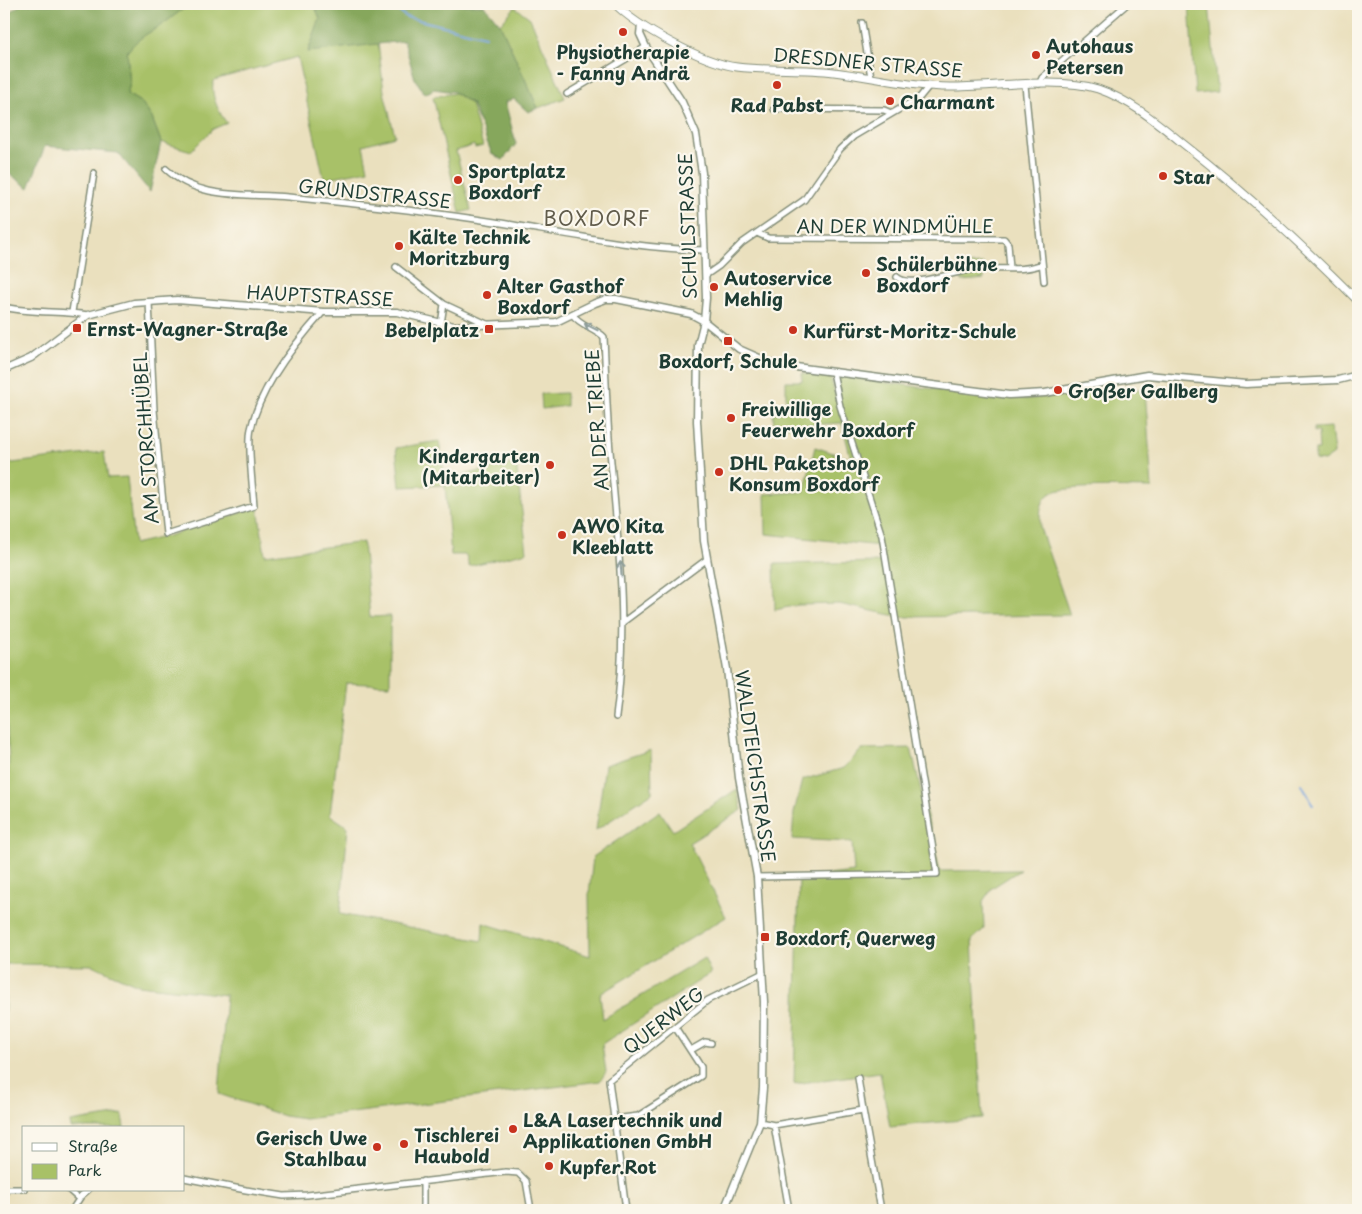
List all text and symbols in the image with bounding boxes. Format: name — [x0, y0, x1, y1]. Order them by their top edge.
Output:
marker: Physiotherapie - Fanny Andrä — [617, 26, 629, 38]
place label: Autohaus Petersen — [1046, 32, 1134, 80]
place label: Physiotherapie - Fanny Andrä — [556, 38, 690, 86]
street label: DRESDNER STRASSE — [772, 40, 964, 84]
marker: Autohaus Petersen — [1030, 49, 1042, 61]
marker: Rad Pabst — [771, 79, 783, 91]
place label: Charmant — [900, 88, 995, 115]
place label: Rad Pabst — [731, 91, 824, 118]
marker: Charmant — [884, 95, 896, 107]
street label: SCHULSTRASSE — [671, 152, 703, 300]
place label: Sportplatz Boxdorf — [468, 157, 566, 205]
place label: Star — [1173, 163, 1215, 190]
marker: Star — [1157, 170, 1169, 182]
street label: GRUNDSTRASSE — [297, 172, 453, 214]
marker: Sportplatz Boxdorf — [452, 174, 464, 186]
district label: BOXDORF — [544, 203, 650, 233]
street label: AN DER WINDMÜHLE — [796, 212, 994, 239]
place label: Kälte Technik Moritzburg — [409, 223, 531, 271]
marker: Kälte Technik Moritzburg — [393, 240, 405, 252]
place label: Schülerbühne Boxdorf — [876, 250, 998, 298]
place label: Autoservice Mehlig — [724, 264, 832, 312]
marker: Schülerbühne Boxdorf — [860, 267, 872, 279]
place label: Alter Gasthof Boxdorf — [497, 272, 625, 320]
street label: HAUPTSTRASSE — [246, 278, 394, 312]
marker: Autoservice Mehlig — [708, 281, 720, 293]
marker: Alter Gasthof Boxdorf — [481, 289, 493, 301]
place label: Ernst-Wagner-Straße — [87, 315, 288, 342]
place label: Bebelplatz — [384, 316, 479, 343]
place label: Kurfürst-Moritz-Schule — [803, 317, 1017, 344]
marker: Ernst-Wagner-Straße — [71, 322, 83, 334]
one-way arrow — [584, 322, 599, 331]
marker: Bebelplatz — [483, 323, 495, 335]
marker: Kurfürst-Moritz-Schule — [787, 324, 799, 336]
marker: Boxdorf, Schule — [722, 335, 734, 347]
place label: Boxdorf, Schule — [658, 347, 798, 374]
street label: AN DER TRIEBE — [578, 348, 614, 492]
street label: AM STORCHHÜBEL — [126, 351, 164, 525]
place label: Großer Gallberg — [1068, 377, 1218, 404]
marker: Großer Gallberg — [1052, 384, 1064, 396]
place label: Freiwillige Feuerwehr Boxdorf — [741, 395, 916, 443]
marker: Freiwillige Feuerwehr Boxdorf — [725, 412, 737, 424]
place label: Kindergarten (Mitarbeiter) — [419, 442, 540, 490]
place label: DHL Paketshop Konsum Boxdorf — [729, 449, 881, 497]
marker: Kindergarten (Mitarbeiter) — [544, 459, 556, 471]
marker: DHL Paketshop Konsum Boxdorf — [713, 466, 725, 478]
place label: AWO Kita Kleeblatt — [572, 512, 665, 560]
marker: AWO Kita Kleeblatt — [556, 529, 568, 541]
one-way arrow — [616, 562, 626, 578]
street label: WALDTEICHSTRASSE — [729, 668, 783, 864]
place label: Boxdorf, Querweg — [775, 924, 936, 951]
marker: Boxdorf, Querweg — [759, 931, 771, 943]
street label: QUERWEG — [617, 980, 709, 1060]
place label: L&A Lasertechnik und Applikationen GmbH — [523, 1106, 722, 1154]
place label: Tischlerei Haubold — [414, 1121, 499, 1169]
marker: L&A Lasertechnik und Applikationen GmbH — [507, 1123, 519, 1135]
place label: Gerisch Uwe Stahlbau — [256, 1124, 367, 1172]
legend — [22, 1126, 185, 1192]
text: Straße — [68, 1134, 118, 1157]
marker: Tischlerei Haubold — [398, 1138, 410, 1150]
marker: Gerisch Uwe Stahlbau — [371, 1141, 383, 1153]
place label: Kupfer.Rot — [559, 1153, 657, 1180]
text: Park — [68, 1158, 102, 1181]
marker: Kupfer.Rot — [543, 1160, 555, 1172]

